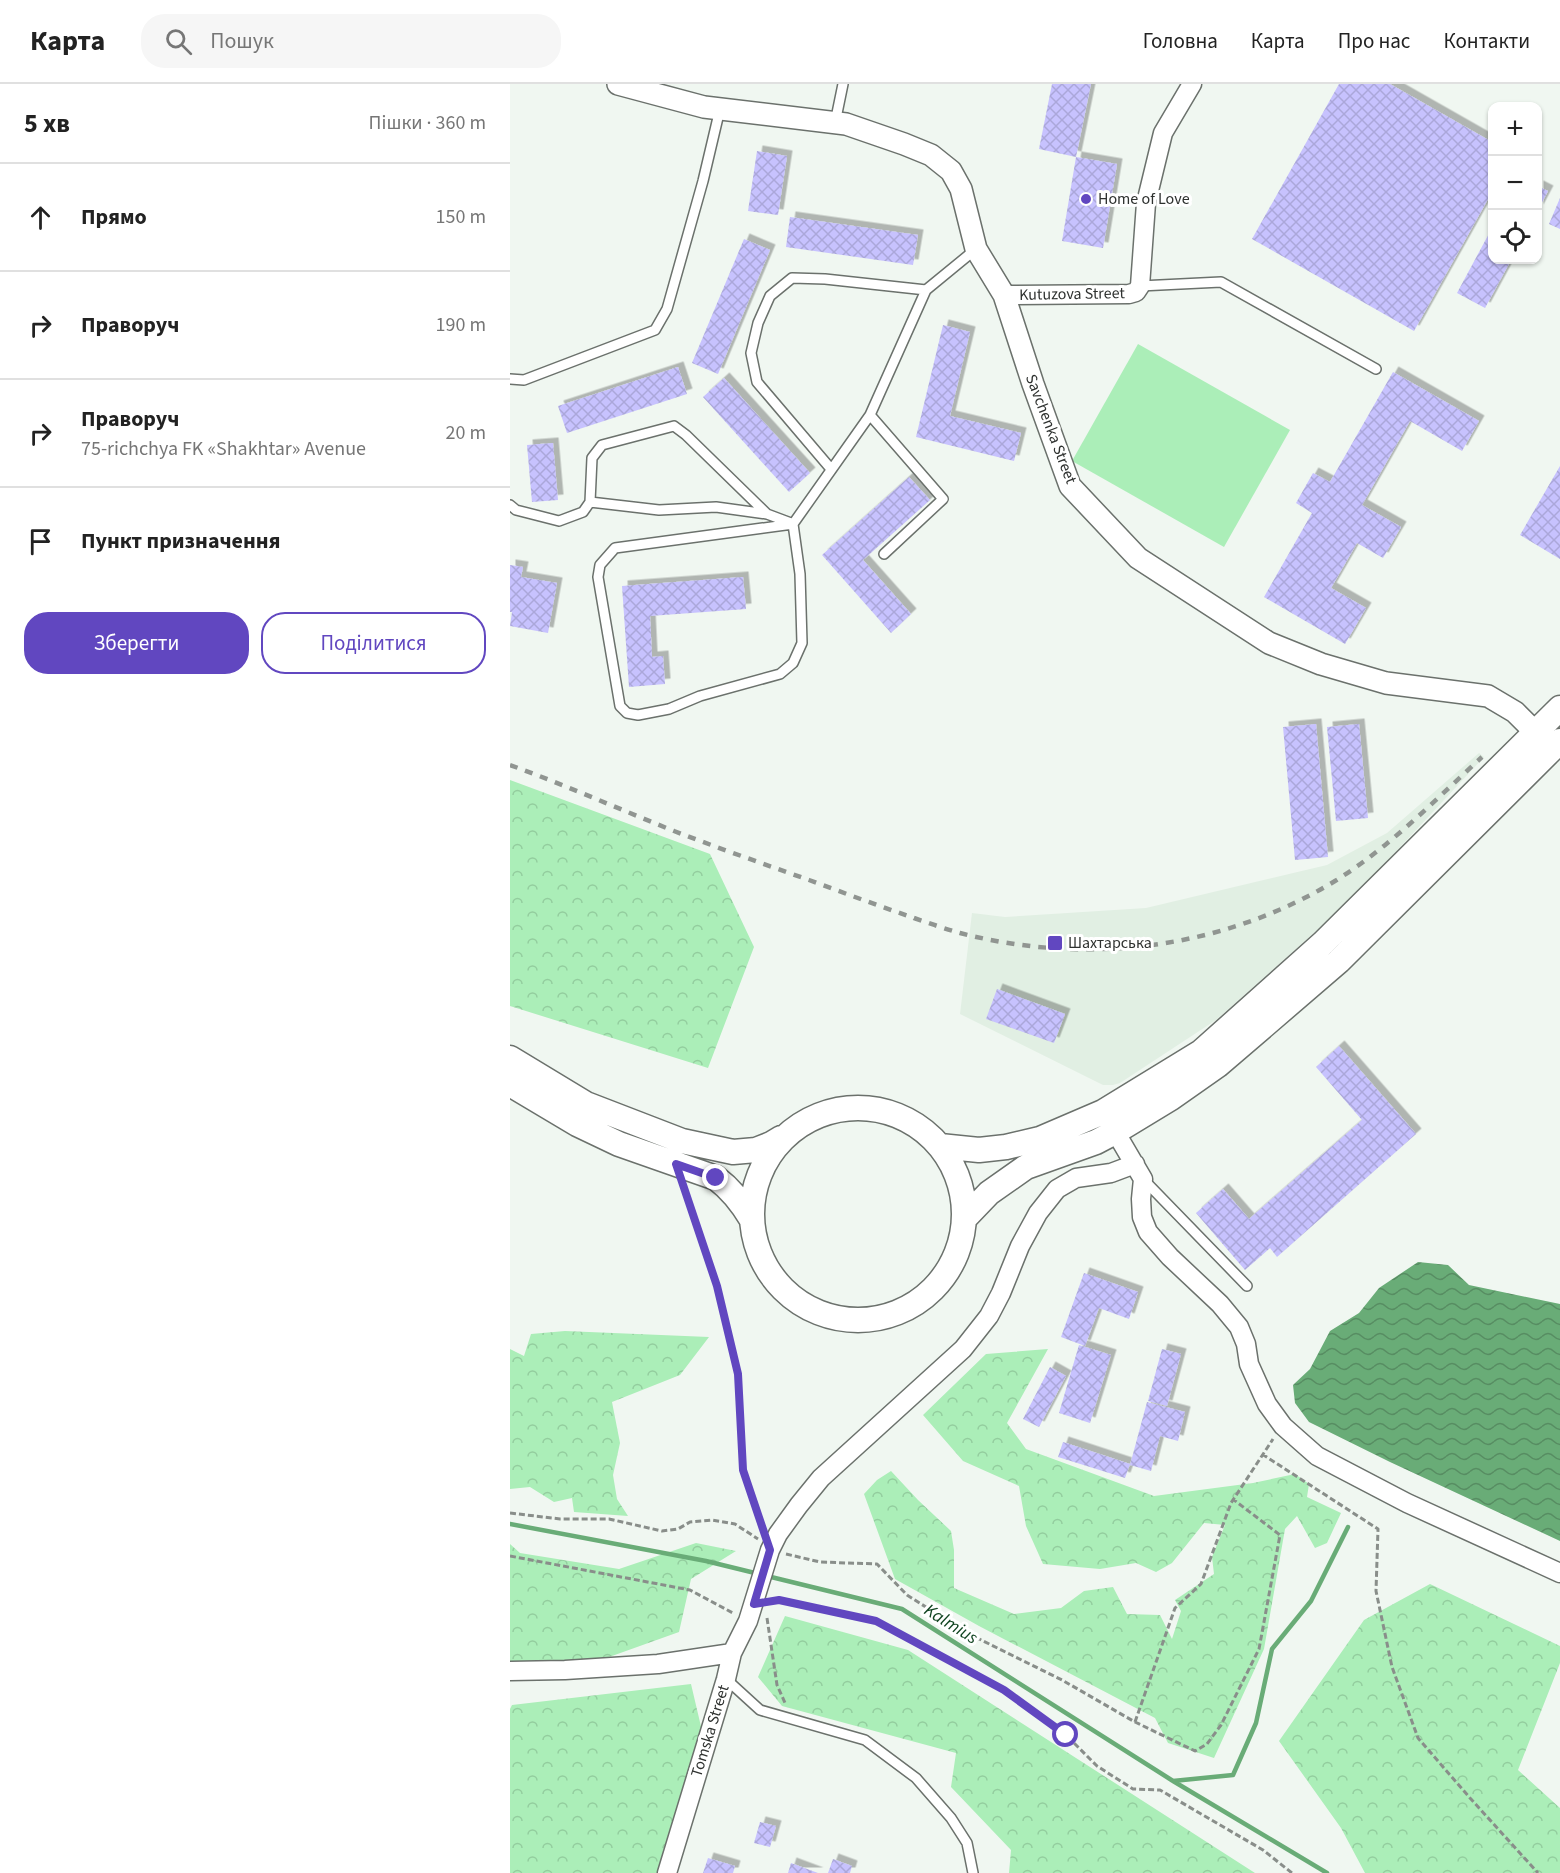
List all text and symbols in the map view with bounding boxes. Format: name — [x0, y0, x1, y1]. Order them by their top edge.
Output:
search box — [141, 14, 561, 68]
text: Карта — [30, 21, 105, 61]
icon: search — [162, 25, 195, 58]
text: Пошук — [210, 25, 274, 57]
text: Головна — [1143, 26, 1218, 56]
text: Карта — [1251, 26, 1305, 56]
text: Про нас — [1338, 26, 1410, 56]
text: Контакти — [1443, 26, 1530, 56]
map controls — [1488, 102, 1542, 264]
button: + — [1488, 102, 1542, 156]
text: 5 хв — [24, 105, 70, 142]
text: Пішки · 360 m — [369, 109, 486, 137]
button: − — [1488, 156, 1542, 210]
place label: Home of Love — [1098, 188, 1190, 210]
marker: Home of Love — [1079, 192, 1093, 206]
icon: ahead — [24, 201, 57, 234]
text: Прямо — [81, 201, 147, 233]
text: 150 m — [436, 203, 486, 231]
button: locate — [1488, 210, 1542, 264]
street label: Kutuzova Street — [1019, 282, 1126, 306]
icon: right — [24, 309, 57, 342]
text: Праворуч — [81, 309, 179, 341]
text: 190 m — [436, 311, 486, 339]
street label: Savchenka Street — [1020, 371, 1082, 488]
text: Праворуч — [81, 403, 179, 435]
icon: right — [24, 417, 57, 450]
text: 20 m — [446, 419, 486, 447]
text: 75-richchya FK «Shakhtar» Avenue — [81, 435, 366, 463]
icon: arrive — [24, 525, 57, 558]
text: Пункт призначення — [81, 525, 281, 557]
button: Зберегти — [24, 612, 249, 674]
button: Поділитися — [261, 612, 486, 674]
place label: Шахтарська — [1068, 932, 1152, 954]
marker: Шахтарська — [1046, 934, 1064, 952]
route end — [702, 1164, 728, 1190]
water label: Kalmius — [919, 1598, 983, 1650]
street label: Tomska Street — [686, 1682, 735, 1780]
route start — [1052, 1721, 1078, 1747]

